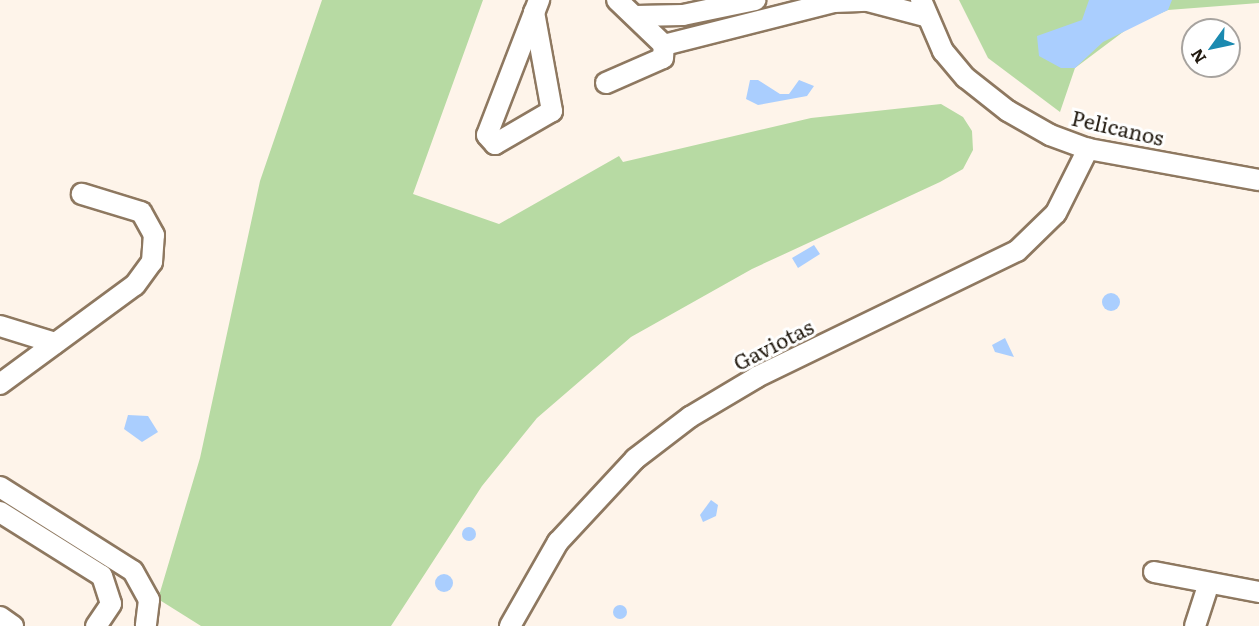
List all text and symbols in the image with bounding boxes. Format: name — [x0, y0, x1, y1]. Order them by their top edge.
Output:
north arrow — [1181, 18, 1241, 78]
text: N — [1184, 45, 1211, 69]
street label: Pelicanos — [1069, 104, 1167, 150]
street label: Gaviotas — [729, 313, 817, 375]

